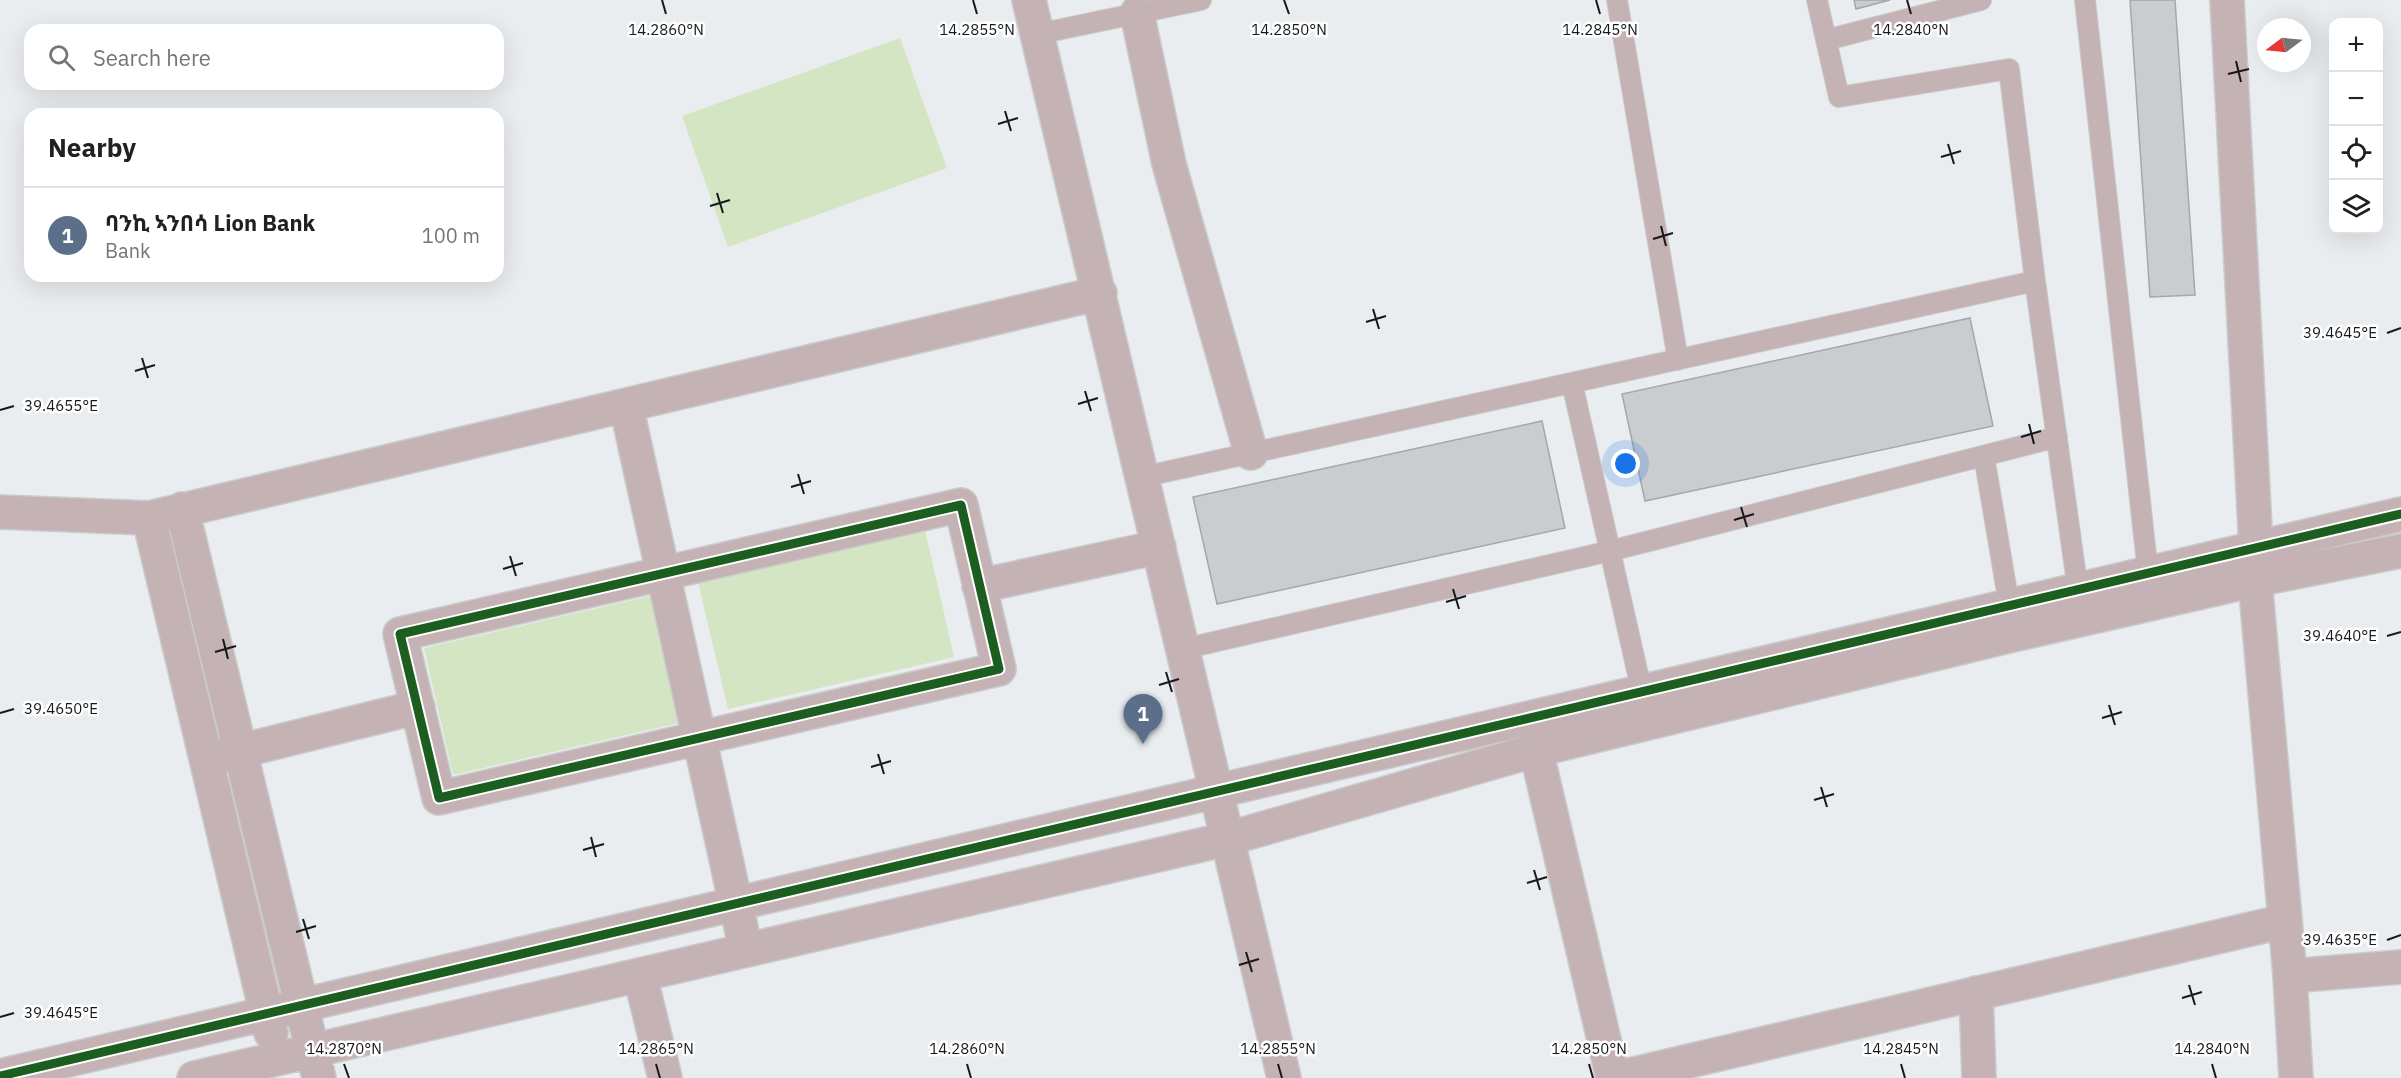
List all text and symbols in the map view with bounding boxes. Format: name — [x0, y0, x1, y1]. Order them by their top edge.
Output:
north arrow — [2257, 18, 2311, 72]
map controls — [2329, 18, 2383, 234]
button: + — [2329, 18, 2383, 72]
text: 14.2860°N — [628, 20, 704, 39]
text: 14.2855°N — [939, 20, 1015, 39]
text: 14.2850°N — [1251, 20, 1327, 39]
text: 14.2845°N — [1562, 20, 1638, 39]
text: 14.2840°N — [1873, 20, 1949, 39]
search box — [24, 24, 504, 90]
icon: search — [45, 41, 78, 74]
text: Search here — [93, 43, 211, 72]
button: − — [2329, 72, 2383, 126]
button: locate — [2329, 126, 2383, 180]
text: Nearby — [48, 130, 136, 164]
button: layers — [2329, 180, 2383, 234]
text: ባንኪ ኣንበሳ Lion Bank — [105, 208, 315, 237]
text: 1 — [62, 222, 74, 249]
text: 100 m — [422, 222, 480, 249]
text: Bank — [105, 237, 151, 264]
text: 39.4645°E — [2303, 323, 2377, 342]
text: 39.4655°E — [24, 396, 98, 415]
your location — [1611, 449, 1640, 478]
text: 39.4640°E — [2303, 626, 2377, 645]
pin: 1 — [1124, 694, 1162, 744]
text: 39.4650°E — [24, 699, 98, 718]
text: 39.4635°E — [2303, 930, 2377, 949]
text: 39.4645°E — [24, 1003, 98, 1022]
text: 14.2870°N — [306, 1039, 382, 1058]
text: 14.2865°N — [618, 1039, 694, 1058]
text: 14.2860°N — [929, 1039, 1005, 1058]
text: 14.2855°N — [1240, 1039, 1316, 1058]
text: 14.2850°N — [1551, 1039, 1627, 1058]
text: 14.2845°N — [1863, 1039, 1939, 1058]
text: 14.2840°N — [2174, 1039, 2250, 1058]

